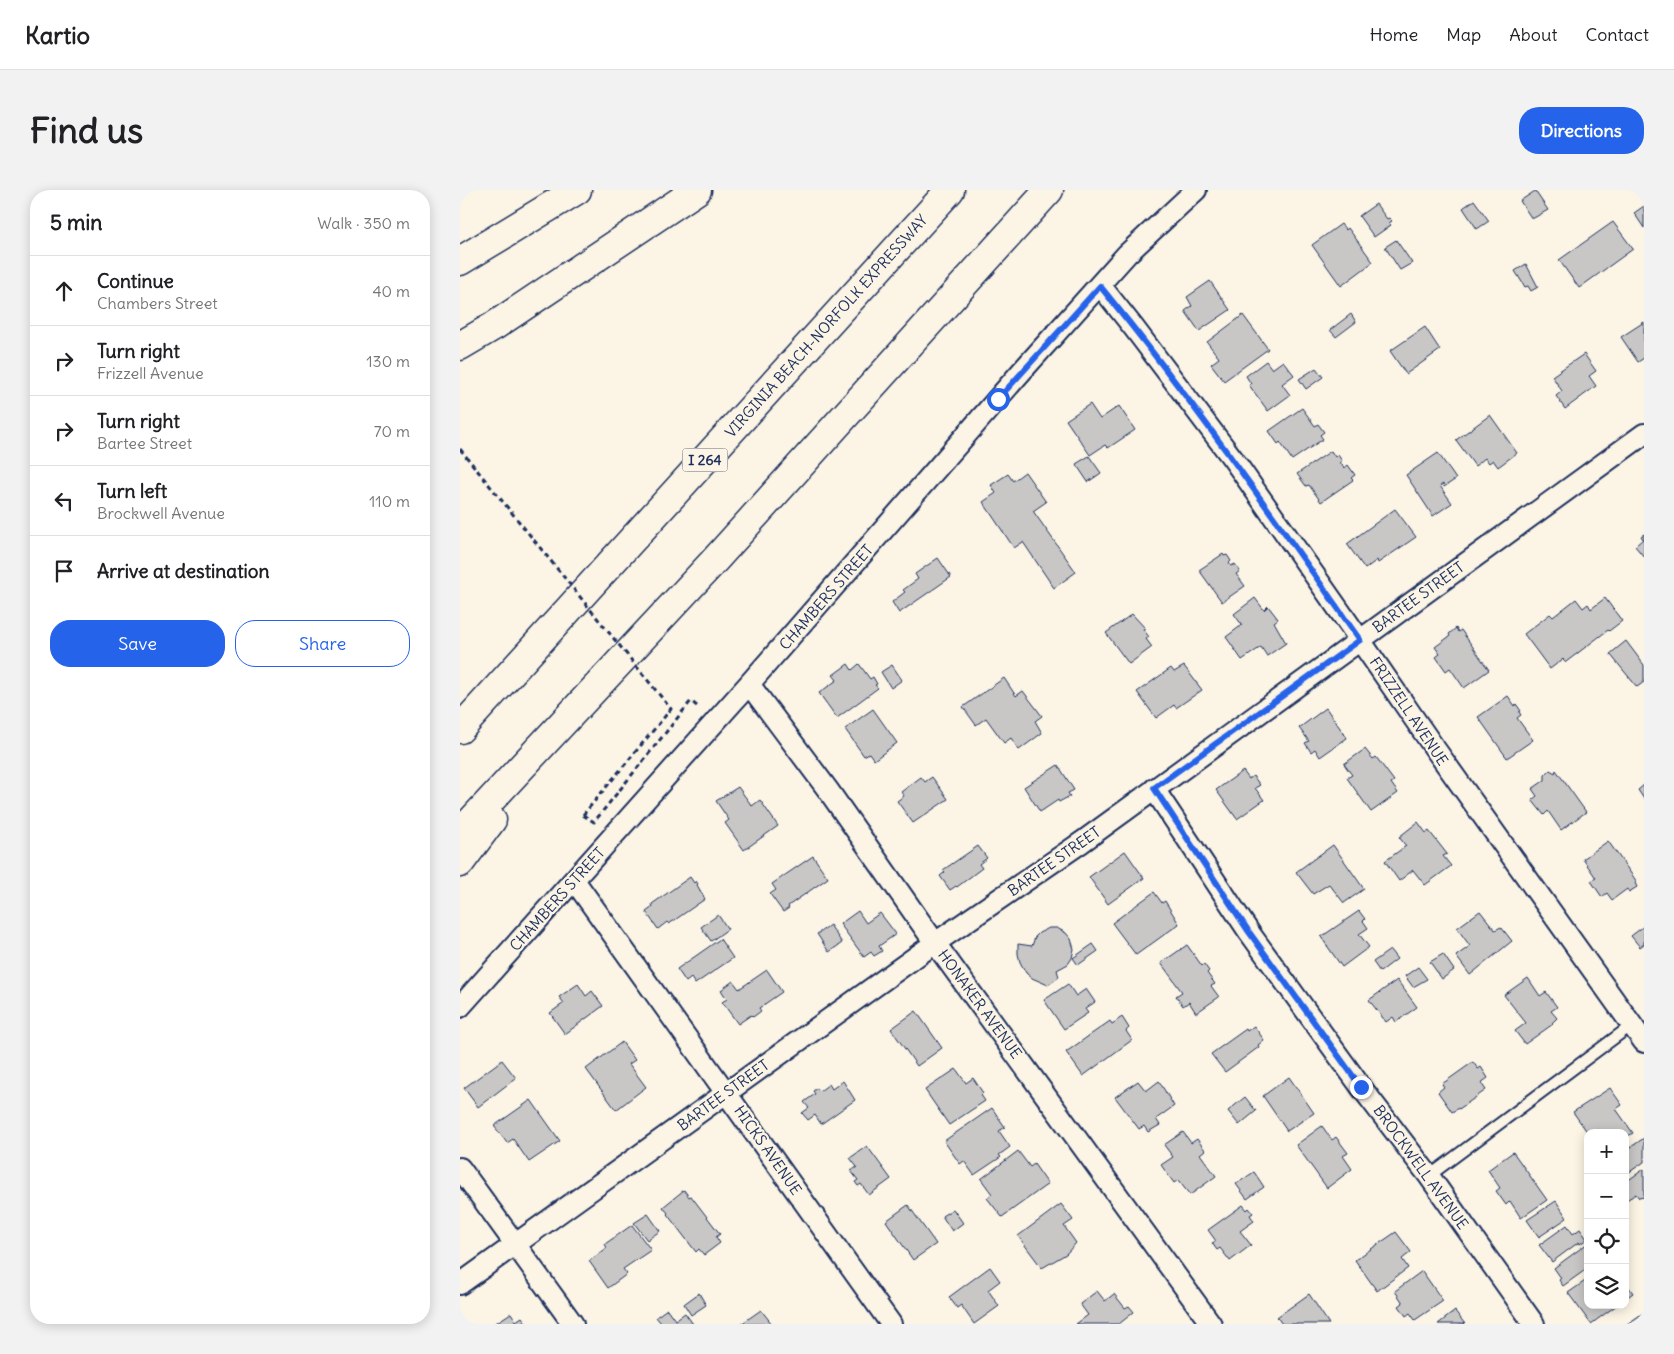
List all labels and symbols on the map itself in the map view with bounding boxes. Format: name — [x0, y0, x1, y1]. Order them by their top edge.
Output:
street label: VIRGINIA BEACH-NORFOLK EXPRESSWAY — [721, 210, 932, 441]
route start — [987, 388, 1010, 411]
road number: I 264 — [682, 448, 728, 472]
street label: CHAMBERS STREET — [775, 540, 877, 654]
street label: BARTEE STREET — [1368, 557, 1468, 637]
street label: FRIZZELL AVENUE — [1366, 653, 1453, 769]
street label: BARTEE STREET — [1004, 822, 1104, 900]
street label: CHAMBERS STREET — [505, 843, 609, 955]
street label: HONAKER AVENUE — [934, 946, 1026, 1062]
street label: BARTEE STREET — [673, 1055, 773, 1135]
route end — [1350, 1076, 1373, 1099]
street label: BROCKWELL AVENUE — [1369, 1101, 1473, 1233]
street label: HICKS AVENUE — [730, 1102, 806, 1199]

